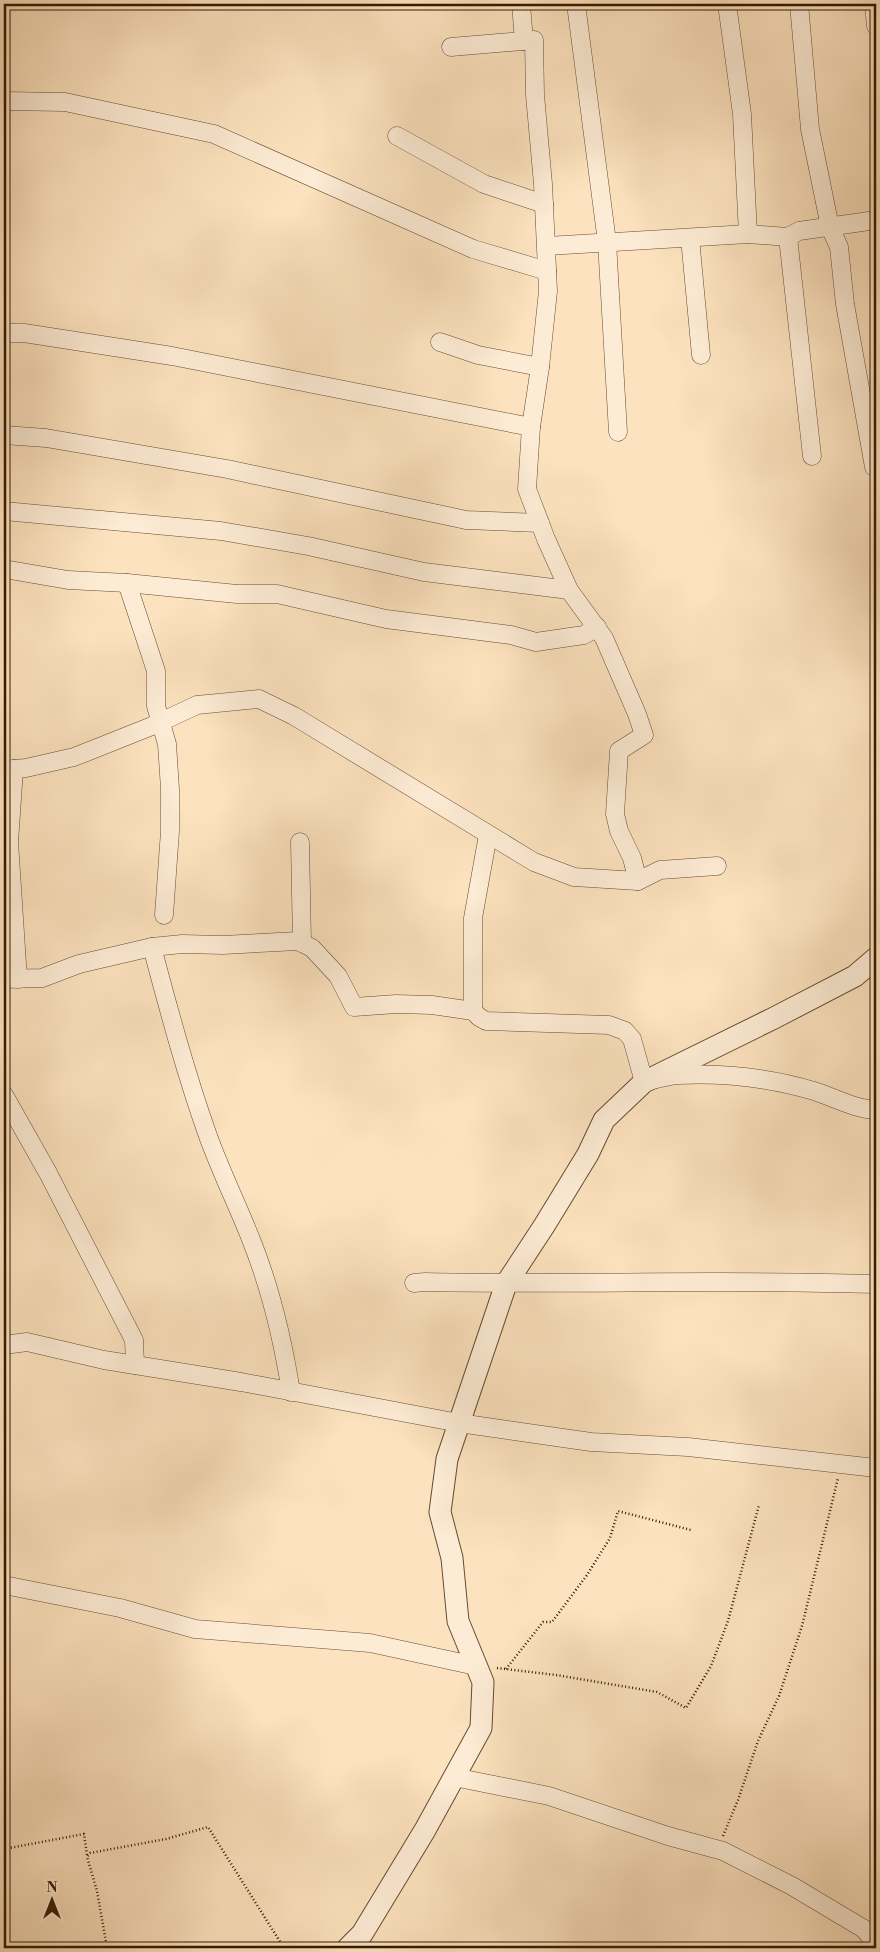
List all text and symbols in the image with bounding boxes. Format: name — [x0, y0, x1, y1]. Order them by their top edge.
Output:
north arrow — [28, 1874, 78, 1924]
text: N — [46, 1879, 58, 1897]

